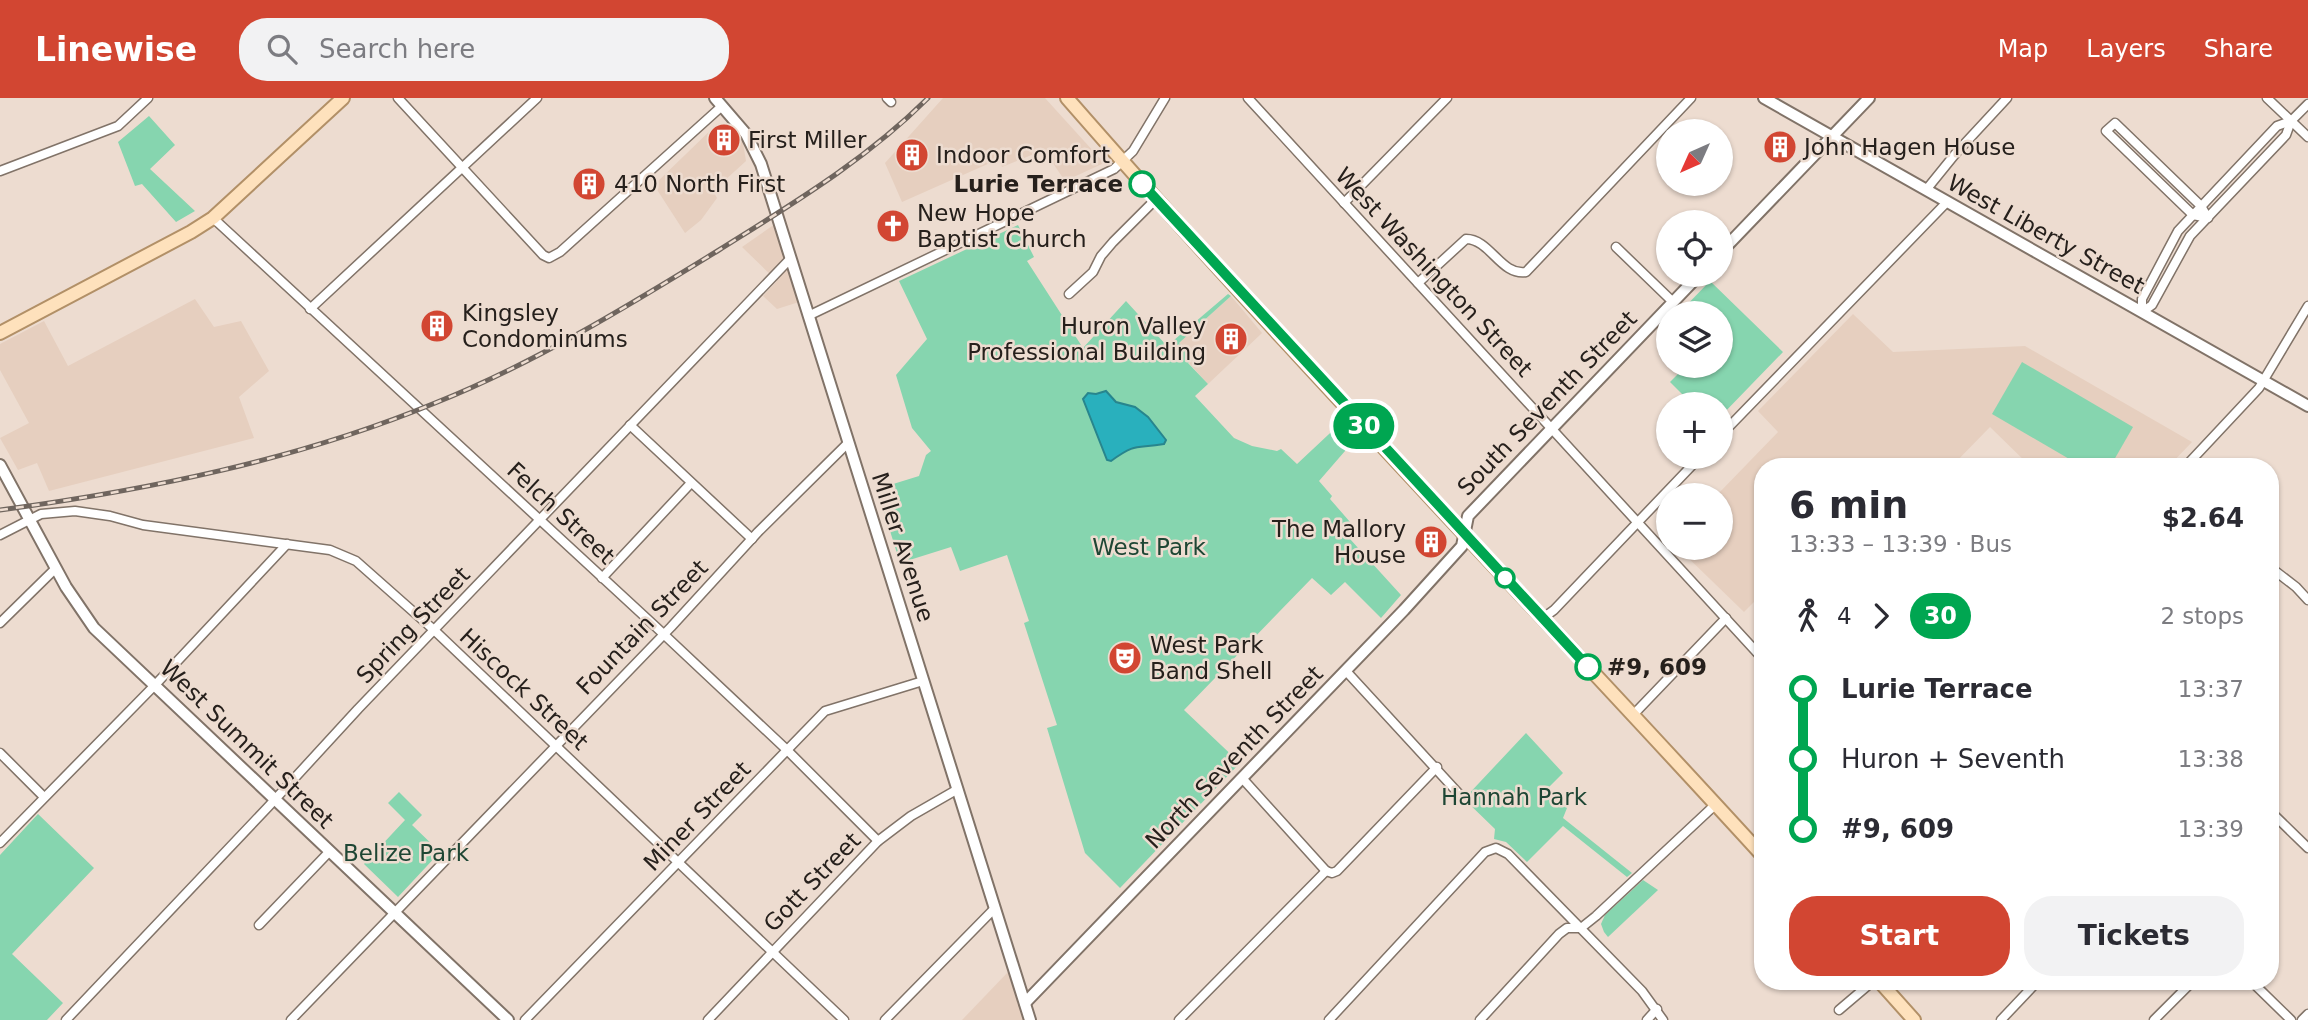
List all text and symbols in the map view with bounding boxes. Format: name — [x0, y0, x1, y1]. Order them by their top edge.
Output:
search box — [239, 18, 729, 81]
text: Linewise — [35, 30, 197, 69]
icon: search — [263, 30, 301, 68]
text: Search here — [319, 34, 475, 64]
text: Map — [1998, 35, 2048, 63]
text: Layers — [2086, 35, 2166, 63]
text: Share — [2204, 35, 2273, 63]
north arrow — [1656, 119, 1732, 196]
map controls — [1656, 119, 1733, 560]
building icon: First Miller — [705, 121, 743, 159]
place label: First Miller — [748, 127, 867, 153]
building icon: John Hagen House — [1761, 128, 1799, 166]
place label: John Hagen House — [1802, 134, 2015, 160]
building icon: Indoor Comfort — [893, 136, 931, 174]
place label: Indoor Comfort — [936, 142, 1110, 168]
street label: West Washington Street — [1330, 162, 1538, 382]
building icon: 410 North First — [570, 165, 608, 203]
street label: West Liberty Street — [1943, 169, 2149, 299]
place label: 410 North First — [614, 171, 785, 197]
place label: Lurie Terrace — [953, 171, 1123, 197]
marker: Lurie Terrace — [1129, 171, 1155, 197]
place label: New Hope Baptist Church — [917, 200, 1087, 252]
church icon: New Hope Baptist Church — [874, 207, 912, 245]
button: locate — [1656, 210, 1733, 287]
place label: Kingsley Condominums — [462, 300, 628, 352]
button: layers — [1656, 301, 1733, 378]
street label: South Seventh Street — [1452, 305, 1642, 501]
building icon: Kingsley Condominums — [418, 307, 456, 345]
place label: Huron Valley Professional Building — [967, 313, 1206, 365]
building icon: Huron Valley Professional Building — [1212, 320, 1250, 358]
button: + — [1656, 392, 1733, 469]
line badge: 30 — [1332, 403, 1396, 449]
text: 30 — [1347, 412, 1381, 440]
street label: Felch Street — [502, 457, 620, 569]
street label: Miller Avenue — [867, 469, 939, 625]
button: − — [1656, 483, 1733, 560]
text: 6 min — [1789, 483, 1908, 527]
text: $2.64 — [2162, 503, 2244, 533]
place label: The Mallory House — [1271, 516, 1406, 568]
building icon: The Mallory House — [1412, 523, 1450, 561]
text: 13:33 – 13:39 · Bus — [1789, 531, 2012, 557]
park label: West Park — [1092, 534, 1206, 560]
street label: Fountain Street — [571, 554, 713, 700]
street label: Spring Street — [351, 562, 475, 688]
unlabelled marker — [1495, 568, 1515, 588]
icon: walk — [1789, 597, 1827, 635]
icon: forward — [1862, 597, 1900, 635]
text: 30 — [1924, 602, 1957, 630]
text: 4 — [1837, 603, 1852, 629]
text: 2 stops — [2160, 603, 2244, 629]
street label: Hiscock Street — [455, 623, 593, 755]
place label: West Park Band Shell — [1150, 632, 1272, 684]
theatre icon: West Park Band Shell — [1106, 639, 1144, 677]
marker: #9, 609 — [1575, 654, 1601, 680]
place label: #9, 609 — [1607, 654, 1707, 680]
street label: West Summit Street — [155, 655, 339, 833]
street label: North Seventh Street — [1140, 660, 1328, 854]
text: Lurie Terrace — [1841, 674, 2033, 704]
text: 13:37 — [2178, 676, 2244, 702]
text: Huron + Seventh — [1841, 744, 2065, 774]
text: 13:38 — [2178, 746, 2244, 772]
street label: Miner Street — [638, 756, 756, 876]
park label: Hannah Park — [1441, 784, 1588, 810]
text: #9, 609 — [1841, 814, 1954, 844]
text: 13:39 — [2178, 816, 2244, 842]
street label: Gott Street — [758, 827, 866, 937]
park label: Belize Park — [343, 840, 470, 866]
button: Start — [1789, 896, 2010, 976]
button: Tickets — [2024, 896, 2244, 976]

